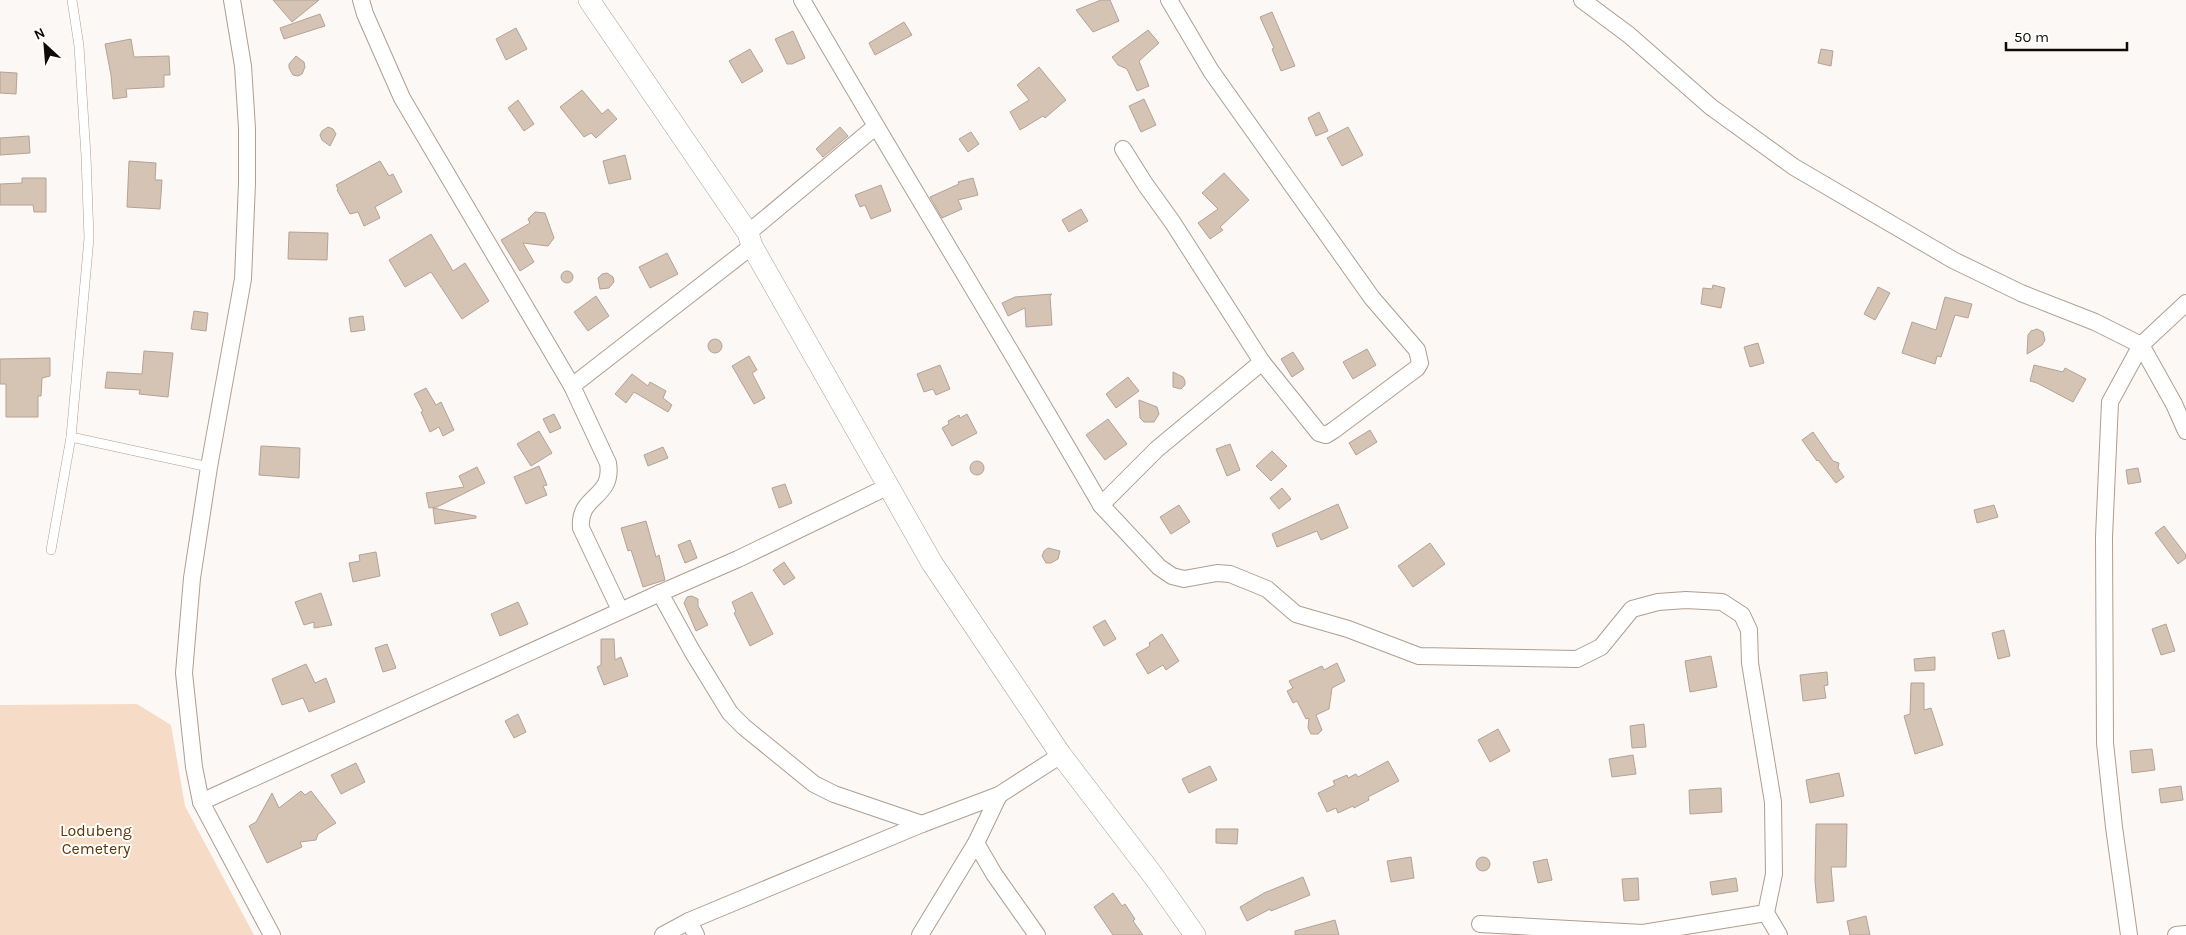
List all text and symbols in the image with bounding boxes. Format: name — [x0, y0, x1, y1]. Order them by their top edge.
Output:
north arrow — [20, 20, 70, 70]
scale bar — [2006, 20, 2127, 52]
text: N — [31, 24, 48, 44]
text: 50 m — [2014, 28, 2049, 46]
park label: Lodubeng Cemetery — [60, 821, 132, 858]

